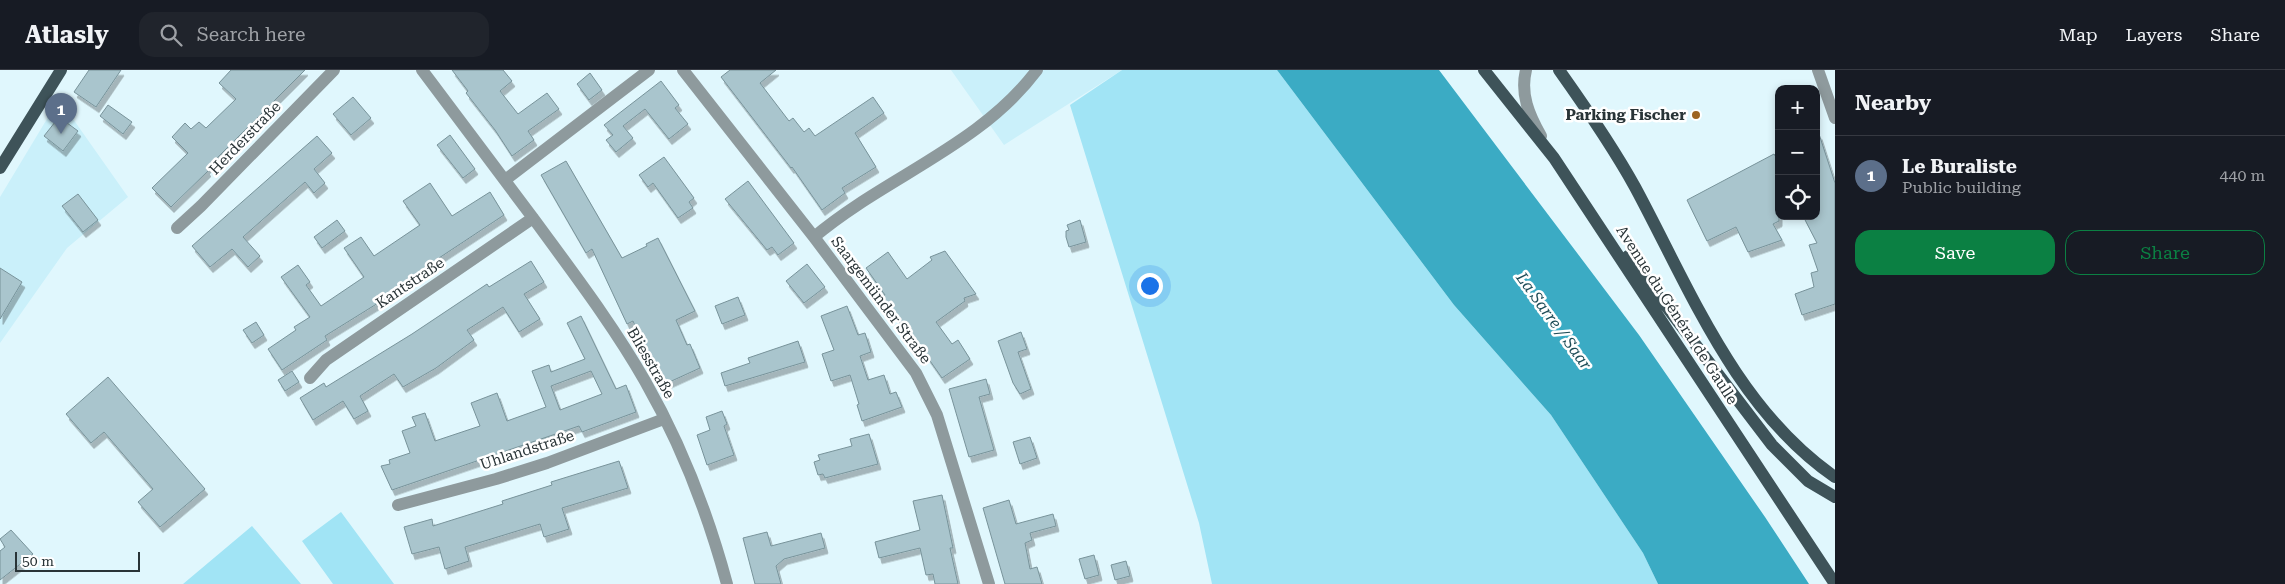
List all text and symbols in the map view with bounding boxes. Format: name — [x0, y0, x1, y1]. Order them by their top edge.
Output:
search box — [139, 12, 489, 57]
text: Atlasly — [25, 21, 109, 49]
icon: search — [157, 21, 185, 49]
text: Search here — [197, 23, 306, 46]
text: Map — [2059, 24, 2098, 45]
text: Layers — [2126, 24, 2182, 45]
text: Share — [2210, 24, 2260, 45]
map controls — [1775, 85, 1820, 220]
button: + — [1775, 85, 1820, 130]
text: Nearby — [1855, 91, 1931, 115]
pin: 1 — [45, 93, 77, 134]
street label: Herderstraße — [206, 98, 284, 178]
place label: Parking Fischer — [1566, 106, 1686, 124]
marker: Parking Fischer — [1690, 109, 1702, 121]
button: − — [1775, 130, 1820, 175]
text: Le Buraliste — [1902, 155, 2017, 178]
text: 1 — [1867, 166, 1875, 185]
text: 440 m — [2219, 166, 2265, 185]
button: locate — [1775, 175, 1820, 220]
text: Public building — [1902, 178, 2021, 197]
street label: Avenue du Général de Gaulle — [1612, 222, 1742, 408]
button: Save — [1855, 230, 2055, 275]
button: Share — [2065, 230, 2265, 275]
street label: Saargemünder Straße — [827, 233, 935, 367]
street label: Kantstraße — [372, 254, 448, 312]
water label: La Sarre / Saar — [1512, 268, 1596, 374]
your location — [1137, 273, 1163, 299]
street label: Bliesstraße — [623, 324, 679, 402]
street label: Uhlandstraße — [478, 426, 576, 474]
scale bar — [15, 549, 140, 572]
text: 50 m — [22, 553, 54, 569]

